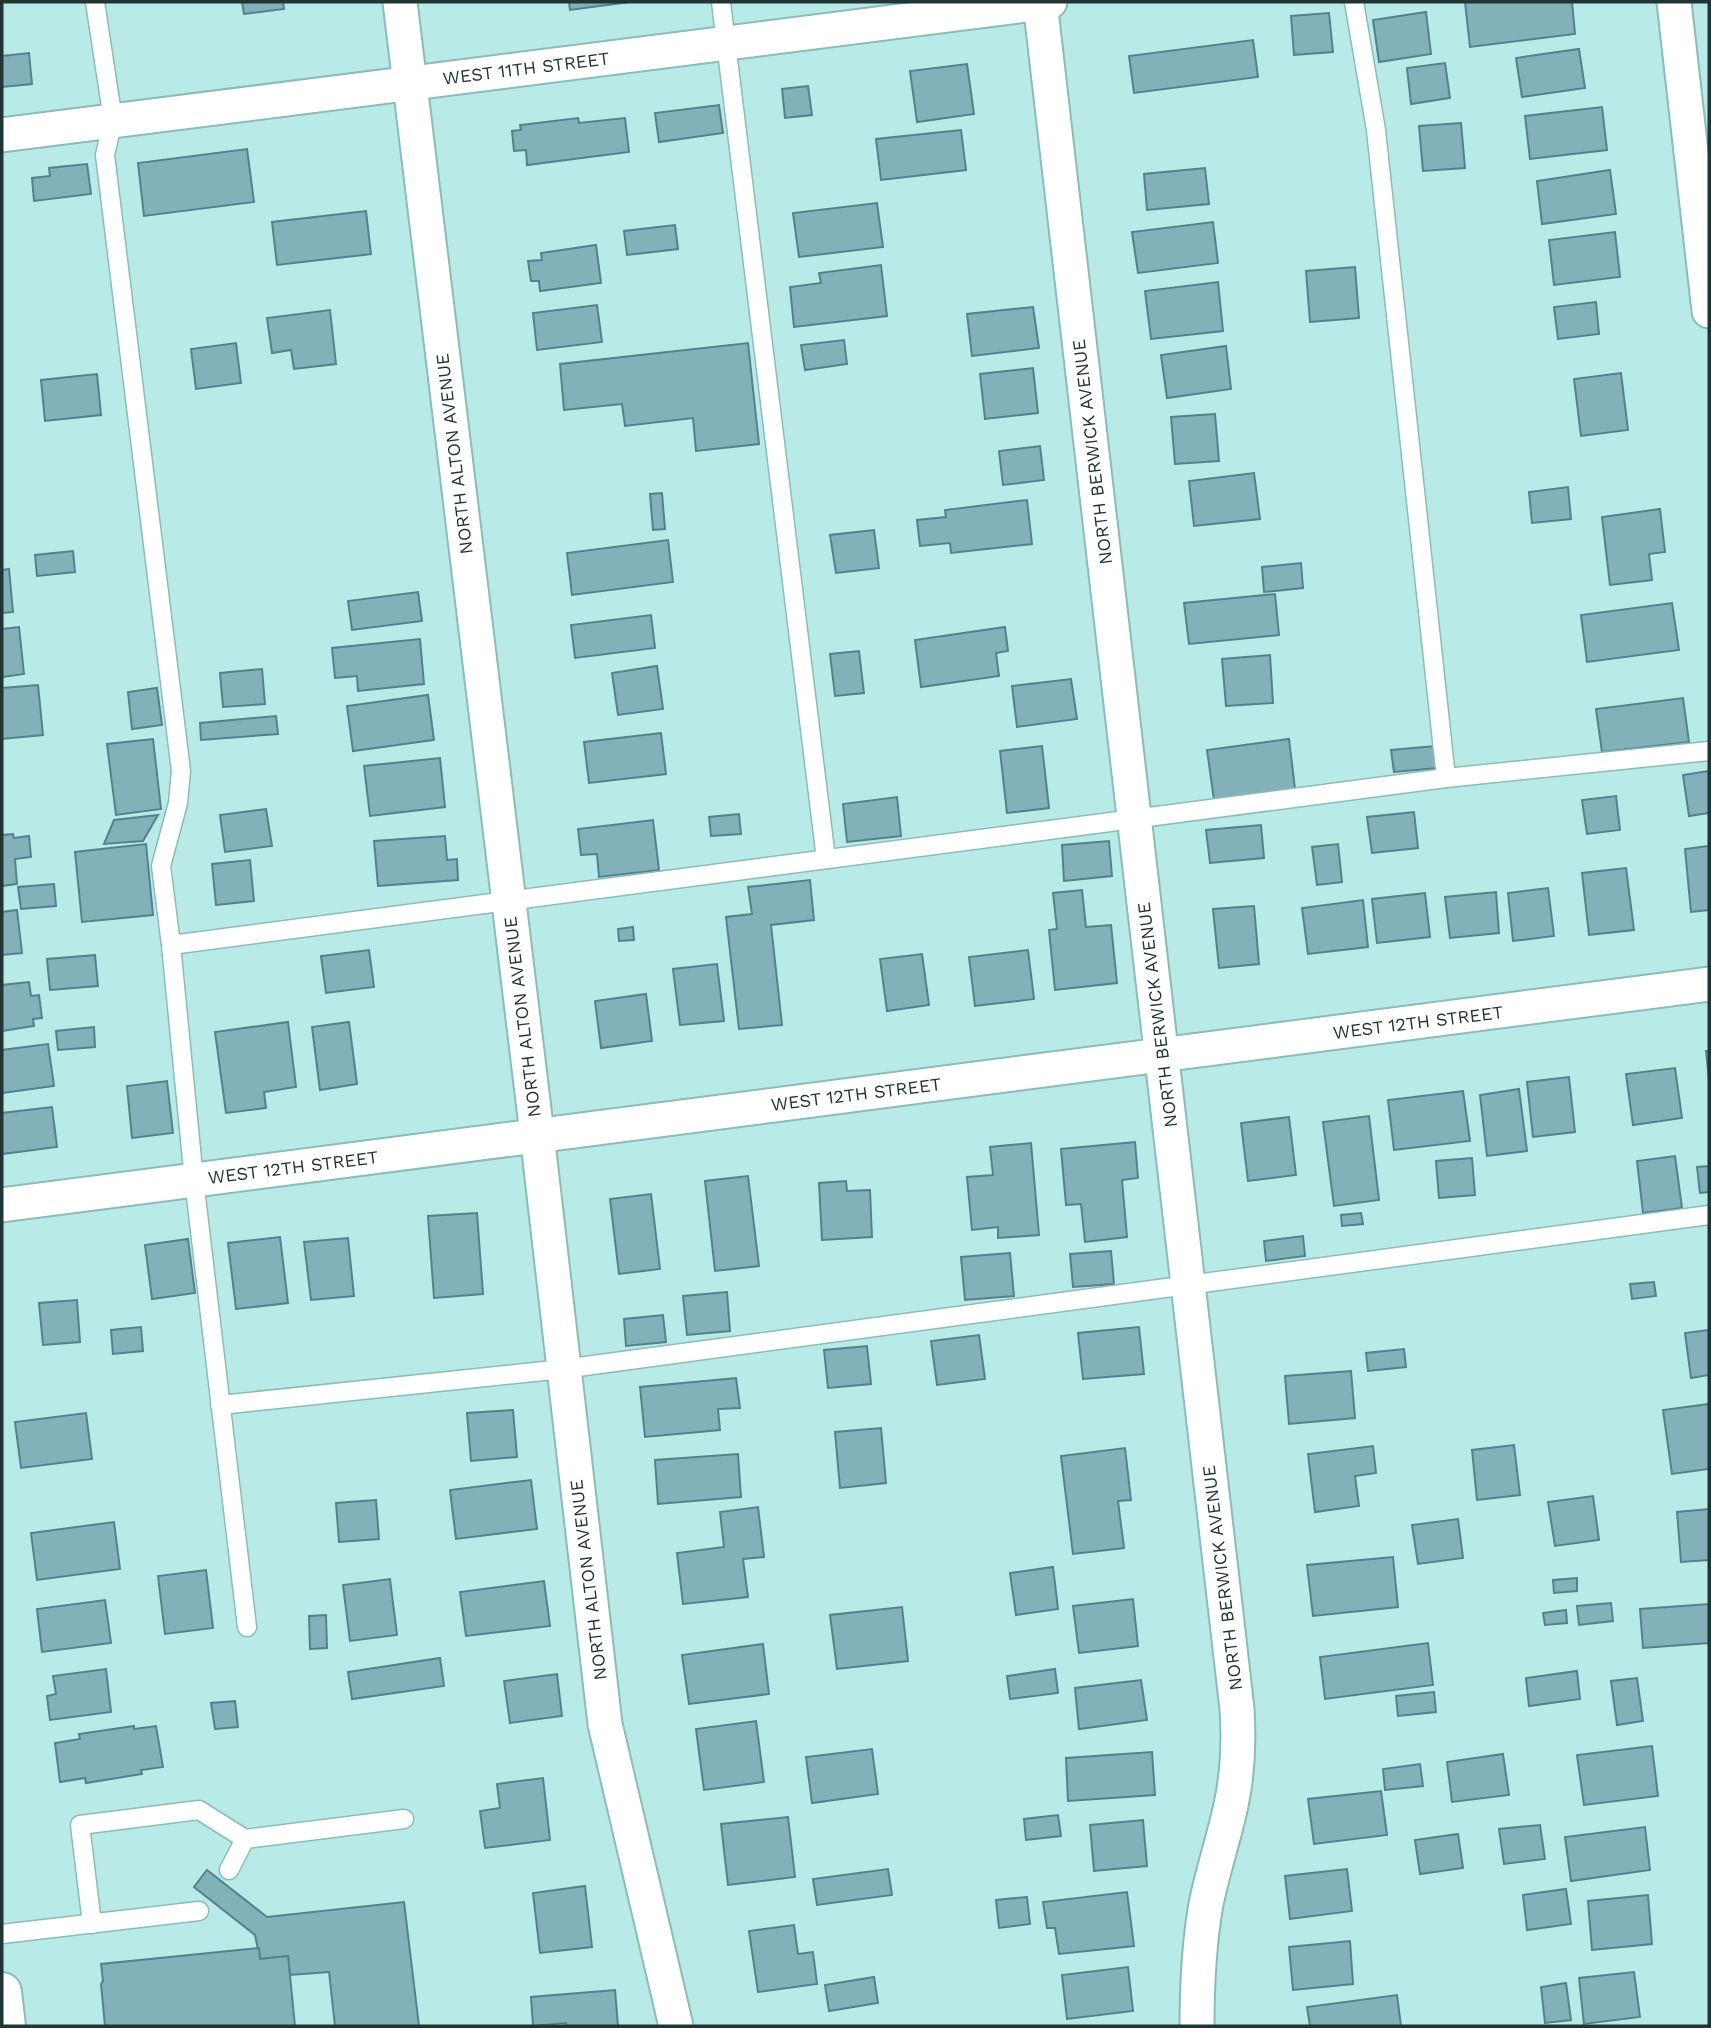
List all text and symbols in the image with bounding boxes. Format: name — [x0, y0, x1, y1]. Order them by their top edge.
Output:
street label: WEST 11TH STREET — [441, 47, 611, 89]
street label: NORTH BERWICK AVENUE — [1068, 338, 1116, 566]
street label: NORTH ALTON AVENUE — [431, 352, 477, 556]
street label: NORTH BERWICK AVENUE — [1133, 901, 1181, 1129]
street label: NORTH ALTON AVENUE — [499, 915, 545, 1119]
street label: WEST 12TH STREET — [1332, 1001, 1504, 1043]
street label: WEST 12TH STREET — [770, 1073, 942, 1115]
street label: WEST 12TH STREET — [207, 1146, 379, 1188]
street label: NORTH BERWICK AVENUE — [1198, 1464, 1246, 1692]
street label: NORTH ALTON AVENUE — [565, 1478, 611, 1682]

